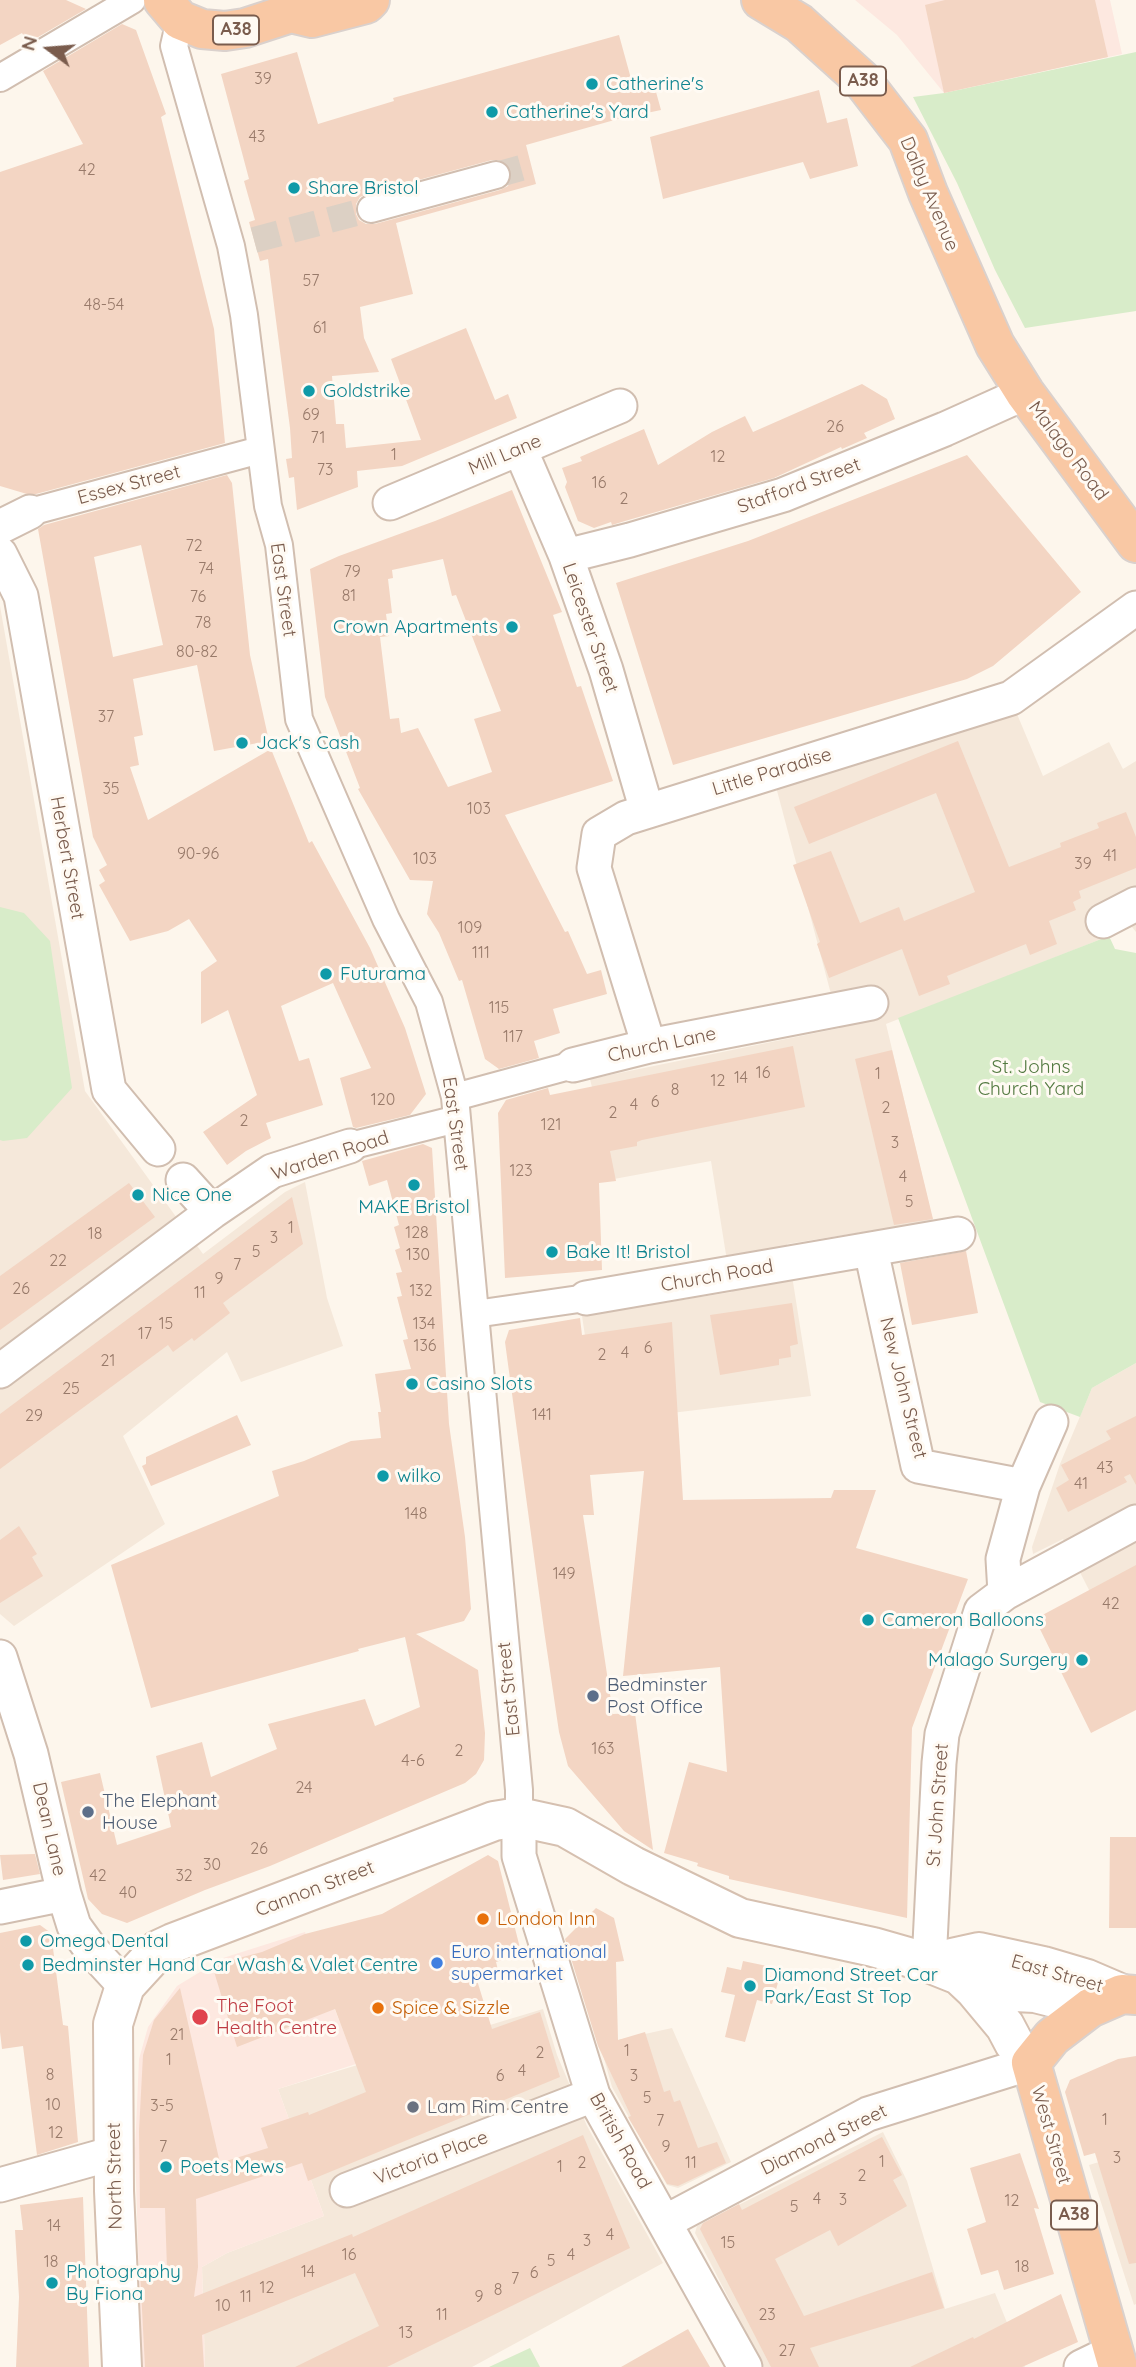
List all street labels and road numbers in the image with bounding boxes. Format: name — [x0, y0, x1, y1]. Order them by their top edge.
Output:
road number: A38 — [213, 15, 259, 44]
road number: A38 — [840, 66, 886, 96]
street label: Dalby Avenue — [895, 133, 963, 255]
street label: Malago Road — [1023, 397, 1113, 505]
street label: Mill Lane — [465, 429, 545, 481]
street label: Stafford Street — [734, 453, 864, 519]
street label: Essex Street — [75, 460, 183, 510]
street label: East Street — [265, 541, 301, 639]
street label: Leicester Street — [557, 560, 623, 696]
street label: Little Paradise — [710, 743, 834, 801]
street label: Herbert Street — [45, 795, 89, 921]
street label: Church Lane — [606, 1022, 718, 1068]
street label: East Street — [437, 1075, 473, 1173]
street label: Warden Road — [268, 1126, 392, 1186]
street label: Church Road — [659, 1255, 775, 1297]
street label: New John Street — [874, 1315, 932, 1461]
street label: East Street — [493, 1641, 525, 1737]
street label: St John Street — [922, 1743, 954, 1867]
street label: Dean Lane — [27, 1780, 71, 1878]
street label: Cannon Street — [252, 1856, 378, 1922]
street label: East Street — [1008, 1950, 1106, 1998]
street label: West Street — [1026, 2083, 1076, 2187]
street label: British Road — [584, 2089, 656, 2193]
street label: Diamond Street — [757, 2100, 891, 2180]
street label: North Street — [103, 2122, 127, 2230]
street label: Victoria Place — [371, 2126, 491, 2190]
road number: A38 — [1051, 2200, 1097, 2230]

